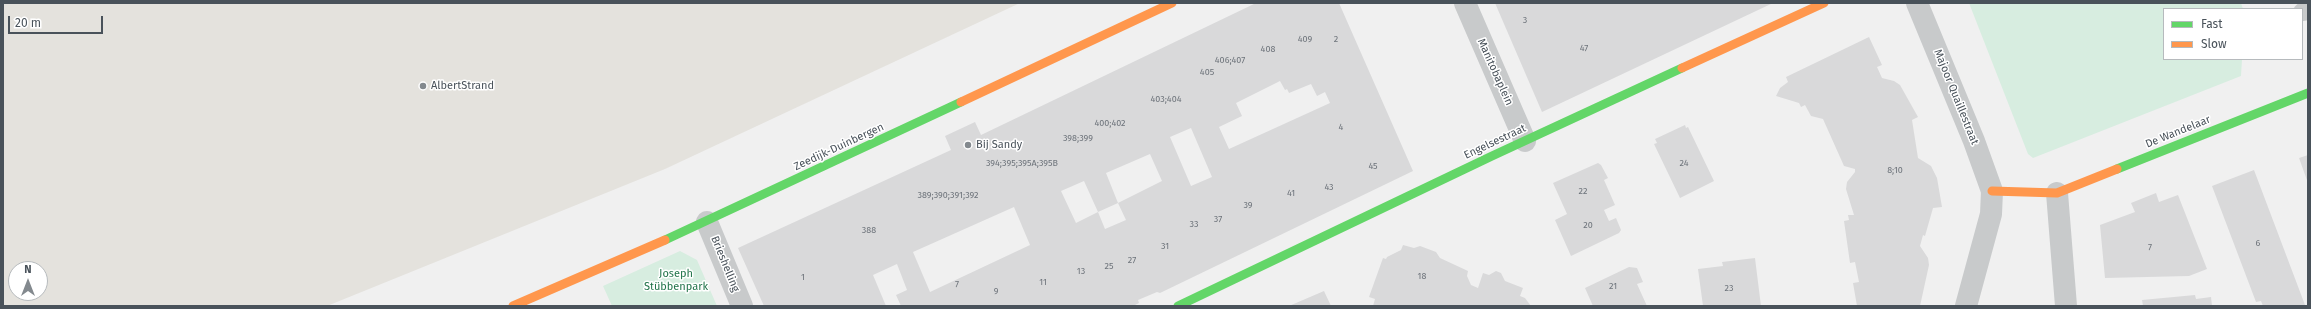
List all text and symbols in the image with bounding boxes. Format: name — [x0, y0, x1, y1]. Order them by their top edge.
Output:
scale bar — [10, 8, 105, 34]
legend — [2163, 8, 2303, 60]
house number: 3 — [1523, 15, 1527, 25]
text: 20 m — [15, 16, 41, 30]
text: Fast — [2201, 17, 2223, 31]
house number: 409 — [1298, 34, 1312, 44]
house number: 2 — [1334, 34, 1338, 44]
street label: Manitobaplein — [1474, 36, 1516, 108]
text: Slow — [2201, 37, 2227, 51]
house number: 47 — [1580, 43, 1588, 53]
house number: 408 — [1261, 44, 1275, 54]
street label: Majoor Quaillestraat — [1931, 47, 1981, 147]
house number: 406;407 — [1215, 55, 1245, 65]
house number: 405 — [1200, 67, 1214, 77]
place label: AlbertStrand — [431, 79, 494, 93]
marker: AlbertStrand — [418, 81, 428, 91]
house number: 403;404 — [1151, 94, 1181, 104]
street label: De Wandelaar — [2144, 113, 2212, 151]
house number: 400;402 — [1094, 118, 1126, 128]
street label: Zeedijk-Duinbergen — [792, 120, 886, 174]
house number: 4 — [1339, 122, 1343, 132]
street label: Engelsestraat — [1462, 122, 1528, 162]
house number: 398;399 — [1063, 133, 1093, 143]
place label: Bij Sandy — [976, 138, 1022, 152]
marker: Bij Sandy — [963, 140, 973, 150]
house number: 394;395;395A;395B — [986, 158, 1058, 168]
house number: 24 — [1680, 158, 1688, 168]
house number: 45 — [1368, 161, 1378, 171]
house number: 8;10 — [1887, 165, 1903, 175]
house number: 43 — [1324, 182, 1334, 192]
house number: 22 — [1579, 186, 1587, 196]
house number: 41 — [1287, 188, 1295, 198]
house number: 389;390;391;392 — [917, 190, 979, 200]
house number: 39 — [1243, 200, 1253, 210]
house number: 37 — [1214, 214, 1222, 224]
house number: 33 — [1190, 219, 1198, 229]
house number: 20 — [1583, 220, 1593, 230]
house number: 388 — [862, 225, 876, 235]
street label: Brieshelling — [708, 234, 742, 294]
house number: 6 — [2256, 238, 2260, 248]
house number: 31 — [1161, 241, 1169, 251]
house number: 7 — [2148, 242, 2152, 252]
house number: 27 — [1128, 255, 1136, 265]
north arrow — [8, 261, 48, 301]
house number: 25 — [1105, 261, 1113, 271]
text: N — [24, 263, 32, 276]
house number: 13 — [1077, 266, 1085, 276]
park label: Joseph Stübbenpark — [644, 267, 708, 293]
house number: 18 — [1418, 271, 1426, 281]
house number: 1 — [801, 272, 805, 282]
house number: 11 — [1039, 277, 1047, 287]
house number: 7 — [955, 279, 959, 289]
house number: 21 — [1609, 281, 1617, 291]
house number: 23 — [1725, 283, 1733, 293]
house number: 9 — [994, 286, 998, 296]

